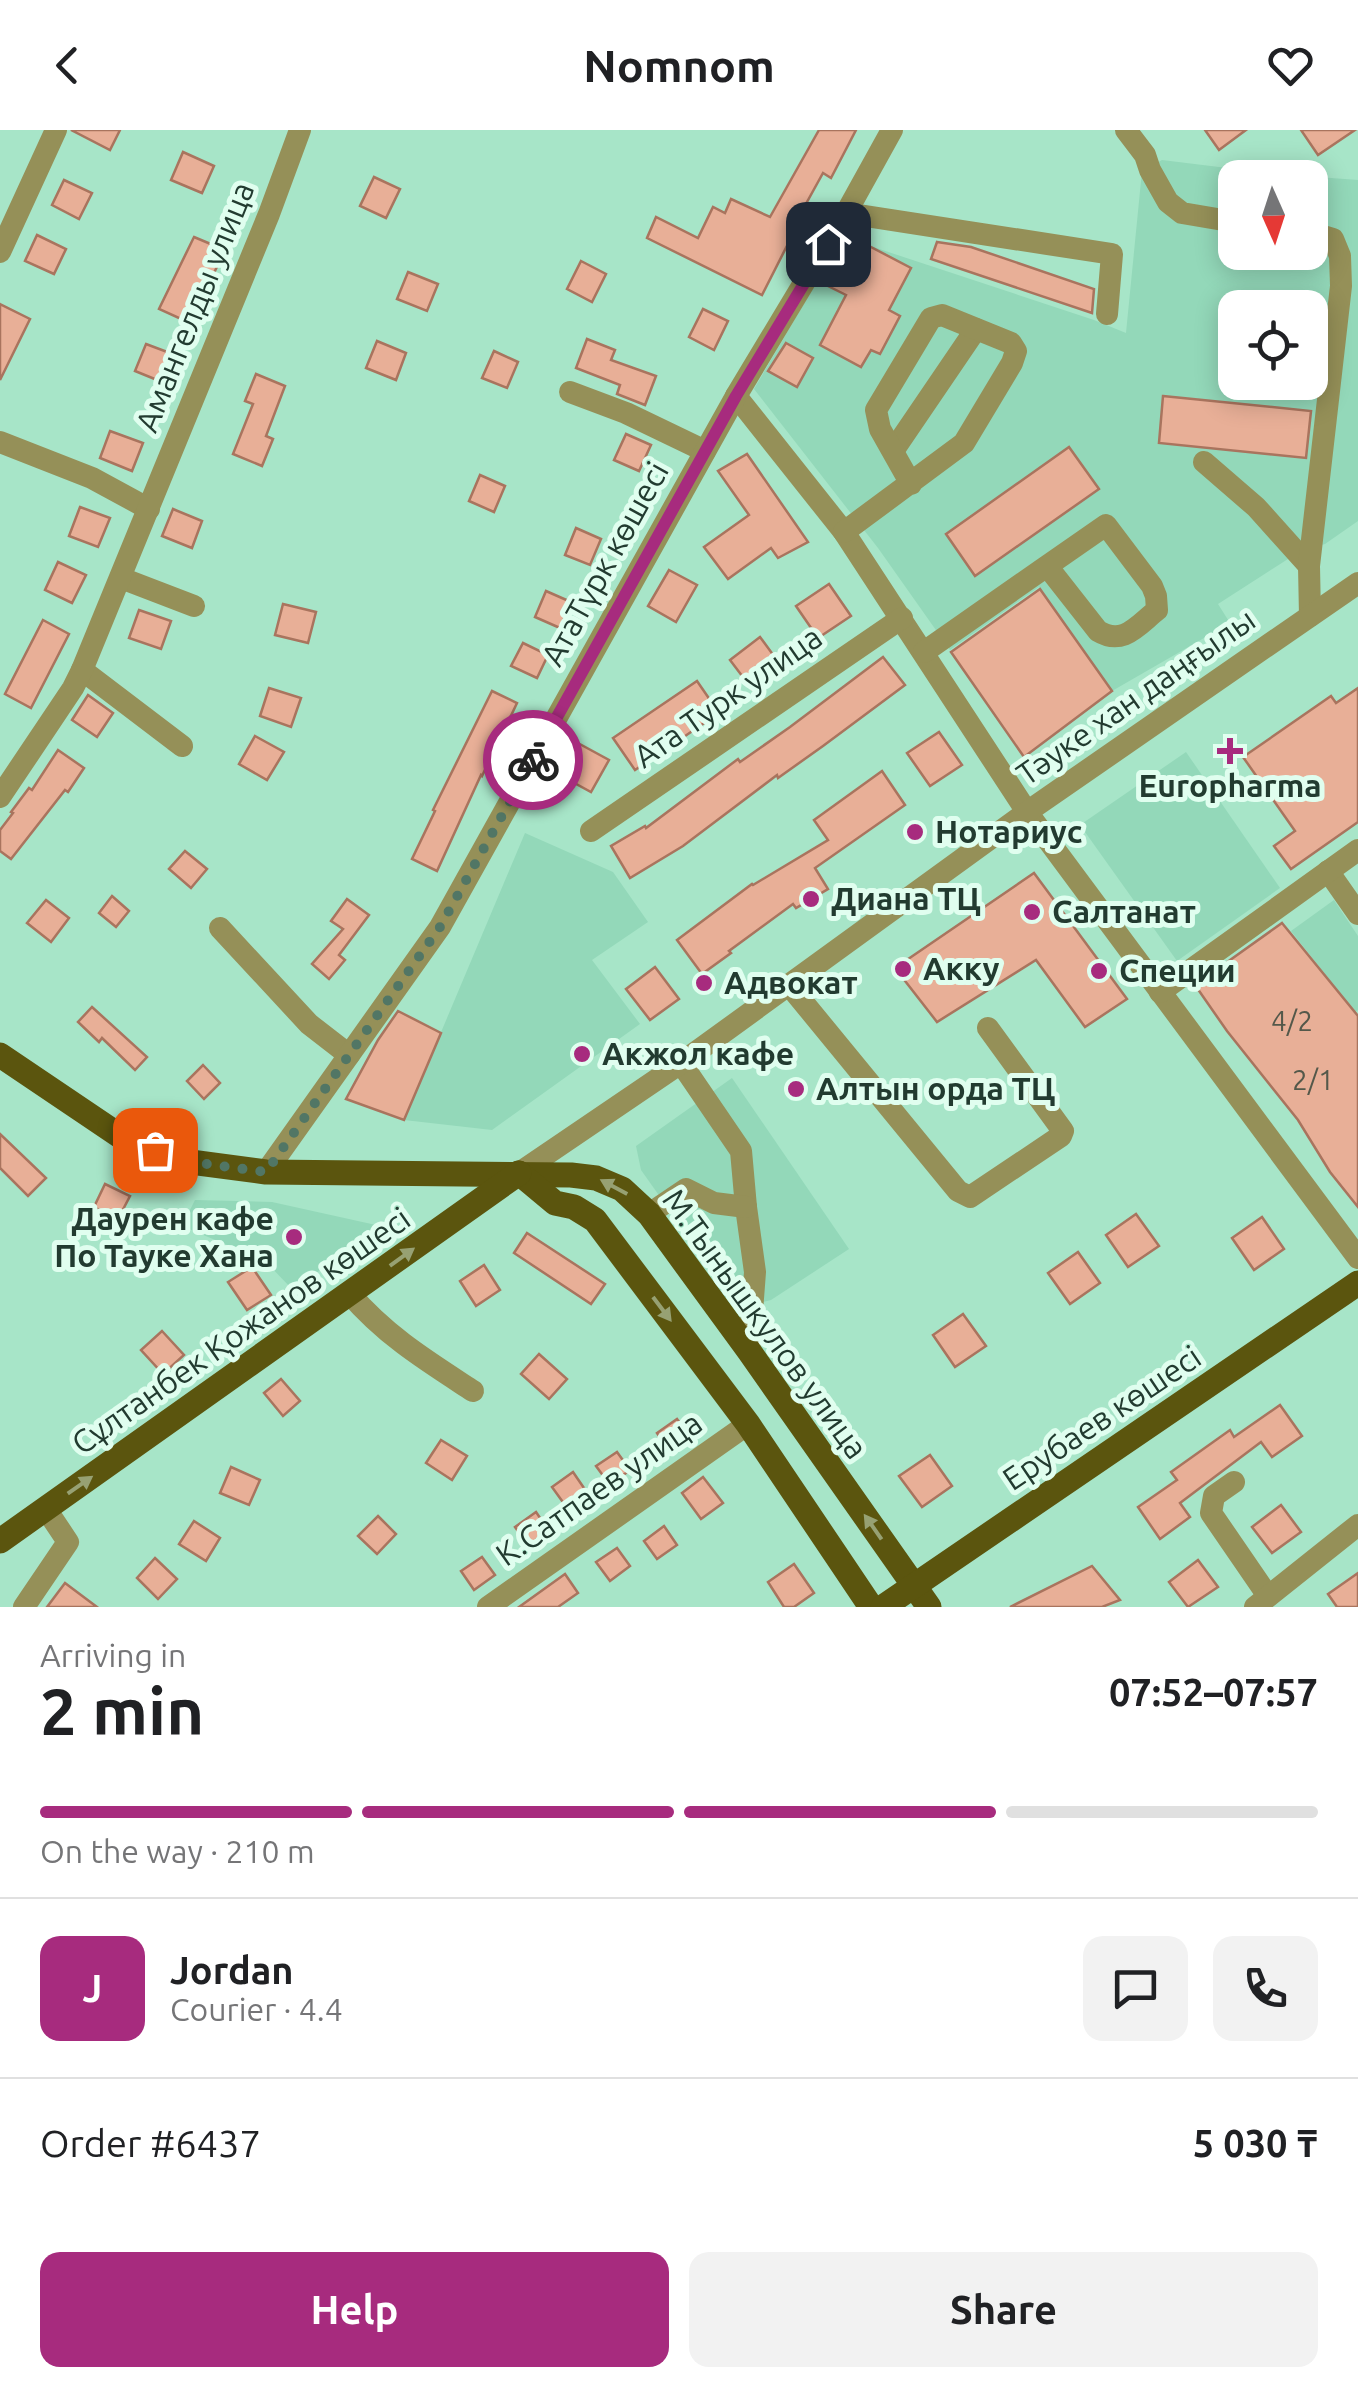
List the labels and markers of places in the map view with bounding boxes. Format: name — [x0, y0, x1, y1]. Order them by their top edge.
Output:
pin — [786, 202, 871, 287]
marker: Europharma — [1219, 740, 1241, 762]
place label: Europharma — [1138, 767, 1322, 803]
place label: Нотариус — [935, 813, 1082, 849]
marker: Нотариус — [904, 821, 926, 843]
place label: Диана ТЦ — [831, 880, 981, 916]
marker: Диана ТЦ — [800, 888, 822, 910]
place label: Салтанат — [1052, 893, 1196, 929]
marker: Салтанат — [1021, 901, 1043, 923]
place label: Акку — [923, 950, 999, 986]
place label: Специи — [1119, 952, 1236, 988]
marker: Акку — [892, 958, 914, 980]
marker: Специи — [1088, 960, 1110, 982]
place label: Адвокат — [724, 964, 858, 1000]
marker: Адвокат — [693, 972, 715, 994]
place label: Акжол кафе — [602, 1035, 794, 1071]
marker: Акжол кафе — [571, 1043, 593, 1065]
place label: Алтын орда ТЦ — [816, 1070, 1055, 1106]
marker: Алтын орда ТЦ — [785, 1078, 807, 1100]
pin — [113, 1108, 198, 1193]
place label: Даурен кафе По Тауке Хана — [54, 1200, 274, 1273]
marker: Даурен кафе По Тауке Хана — [283, 1226, 305, 1248]

